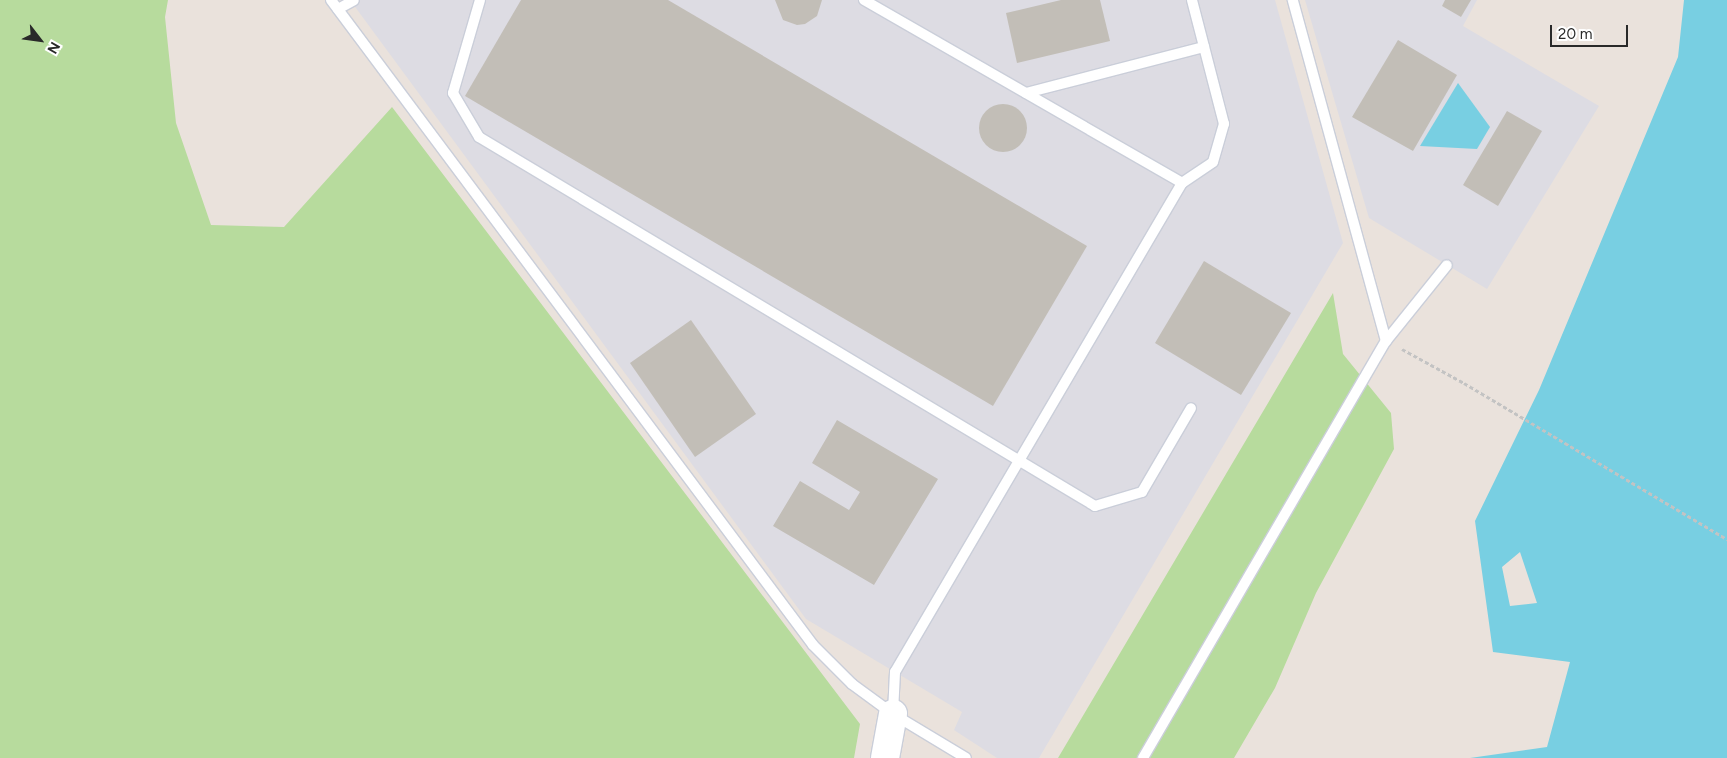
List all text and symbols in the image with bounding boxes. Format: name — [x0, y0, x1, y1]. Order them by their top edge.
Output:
north arrow — [15, 15, 65, 65]
scale bar — [1552, 15, 1630, 47]
text: 20 m — [1558, 25, 1592, 43]
text: N — [43, 39, 63, 57]

